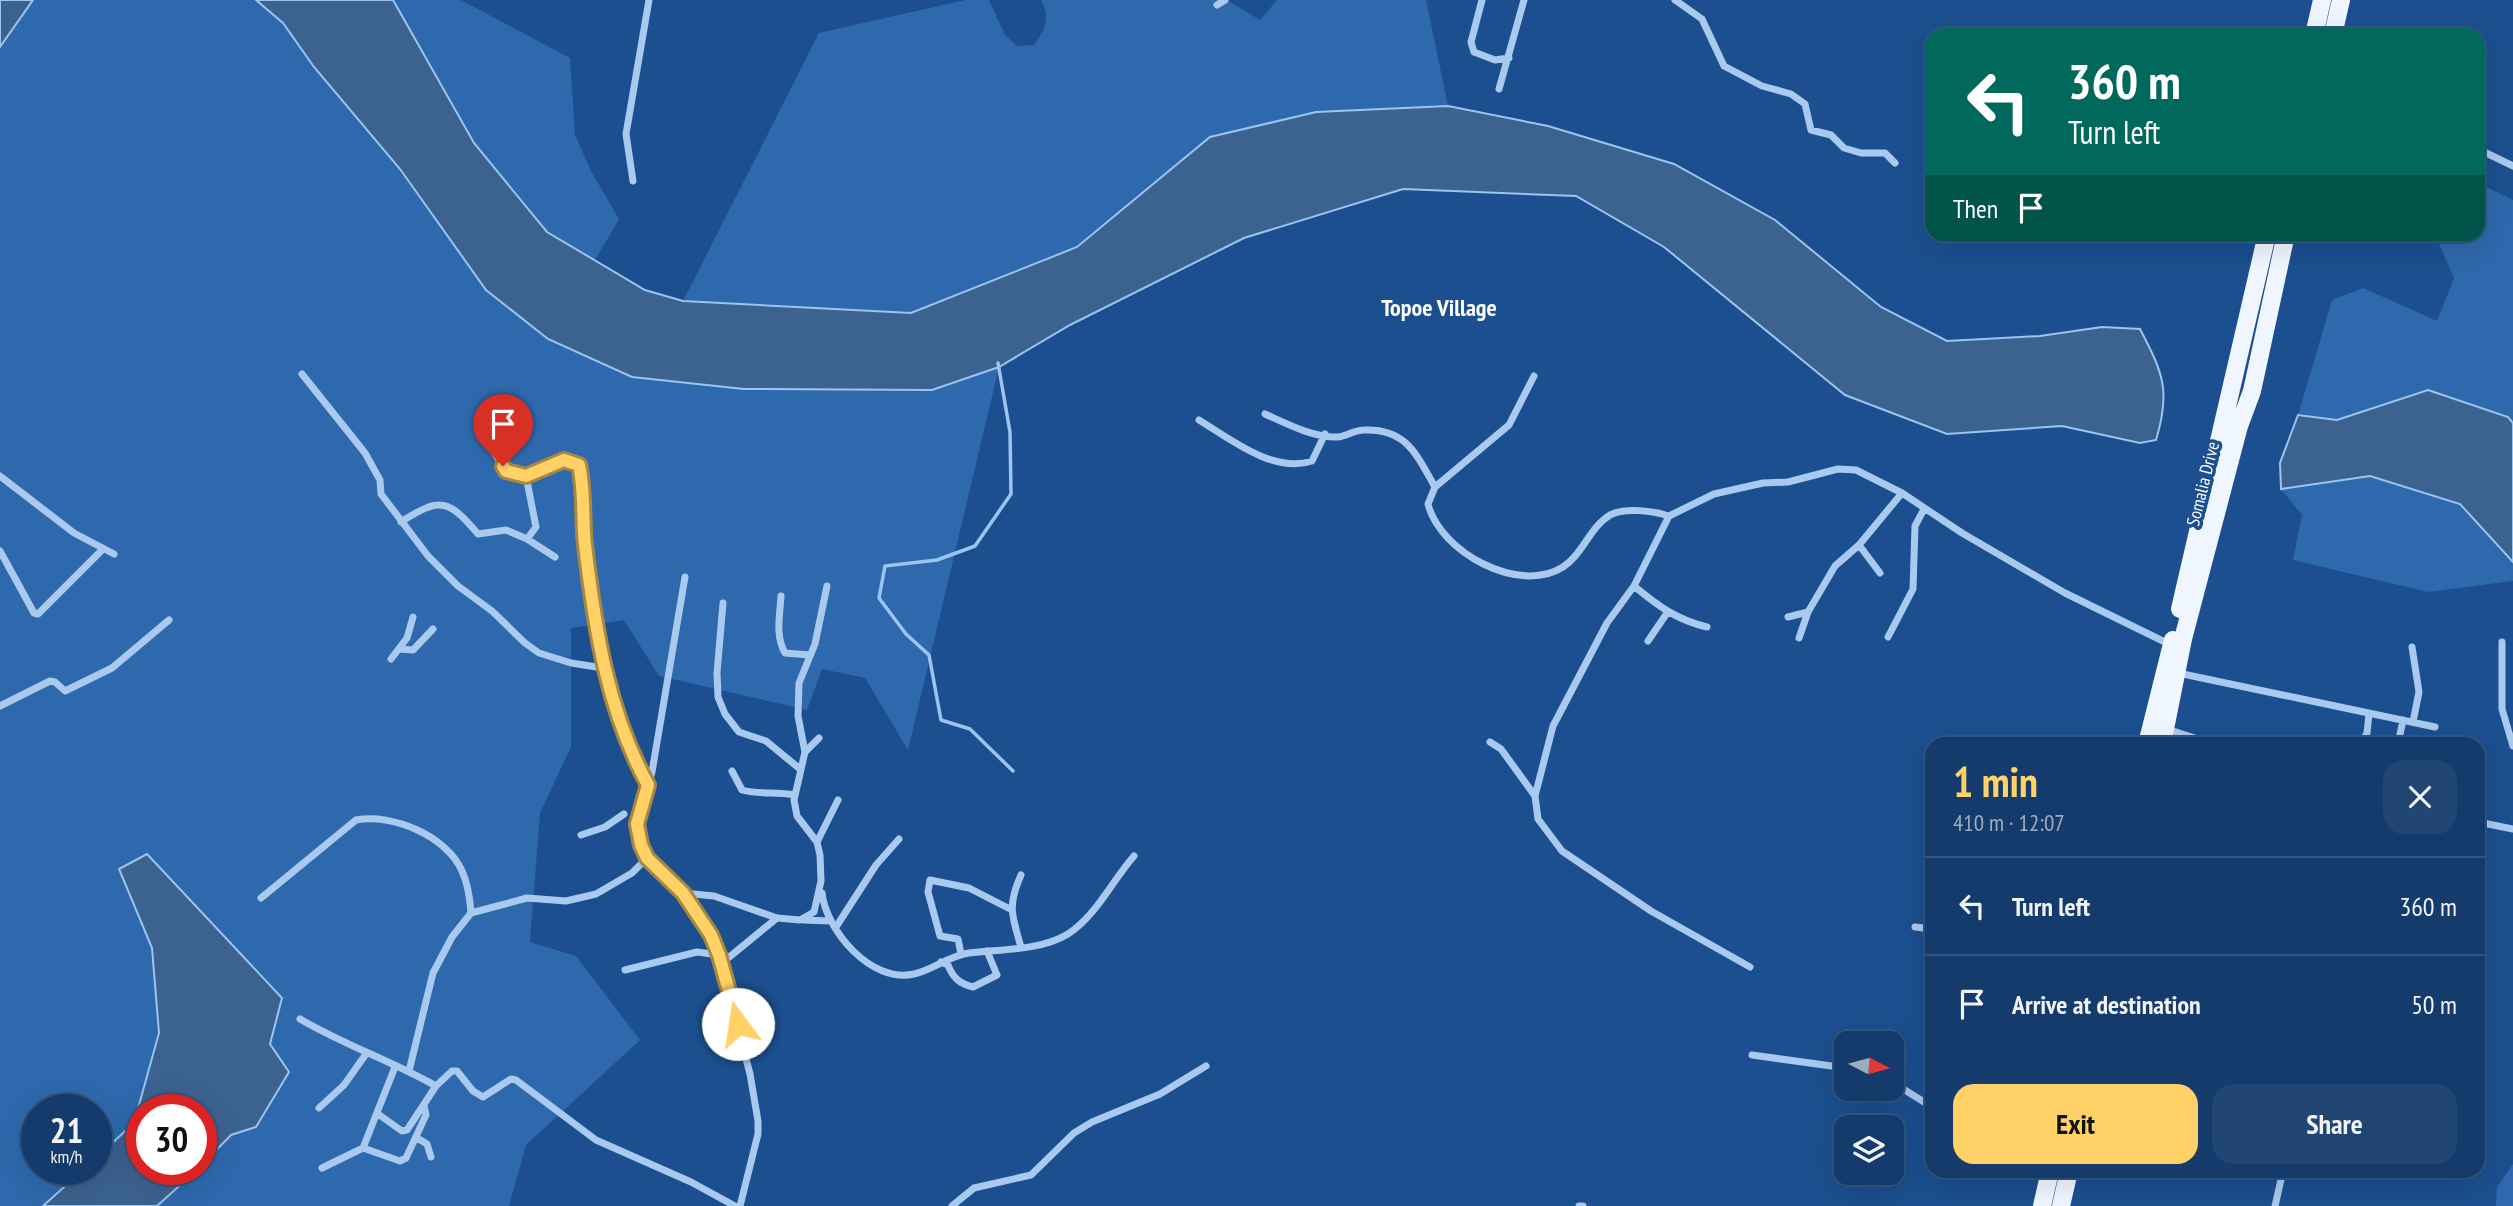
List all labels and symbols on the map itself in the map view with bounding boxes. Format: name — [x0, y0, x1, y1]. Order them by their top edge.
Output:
district label: Topoe Village — [1381, 292, 1497, 323]
pin — [473, 394, 533, 466]
street label: Somalia Drive — [2181, 439, 2224, 528]
position arrow — [701, 987, 775, 1061]
north arrow — [1834, 1031, 1904, 1101]
speed limit sign: 30 — [126, 1094, 217, 1185]

